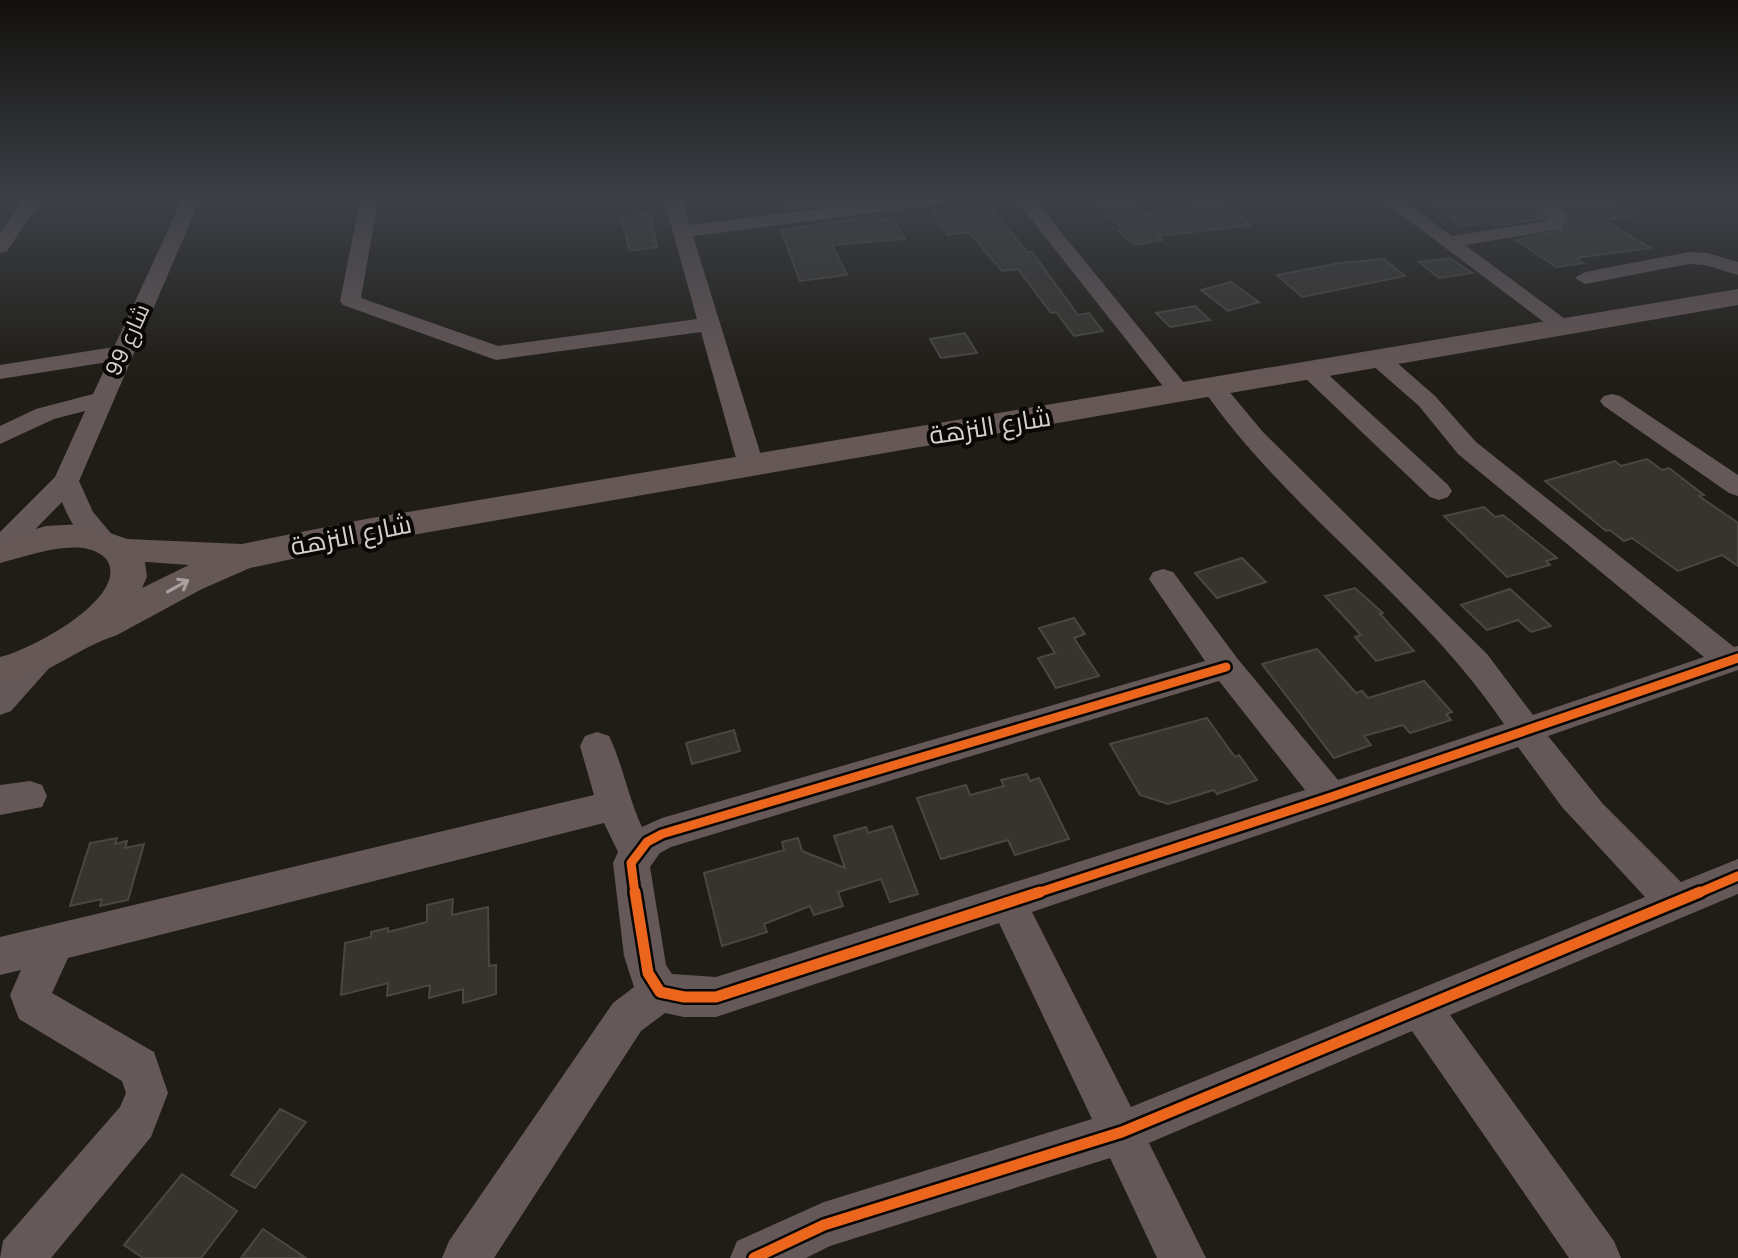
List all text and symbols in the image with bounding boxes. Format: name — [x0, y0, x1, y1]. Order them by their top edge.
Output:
street label: شارع 99 — [98, 299, 157, 381]
street label: شارع النزهة — [927, 399, 1053, 453]
street label: شارع النزهة — [287, 506, 415, 564]
one-way arrow — [165, 578, 189, 593]

